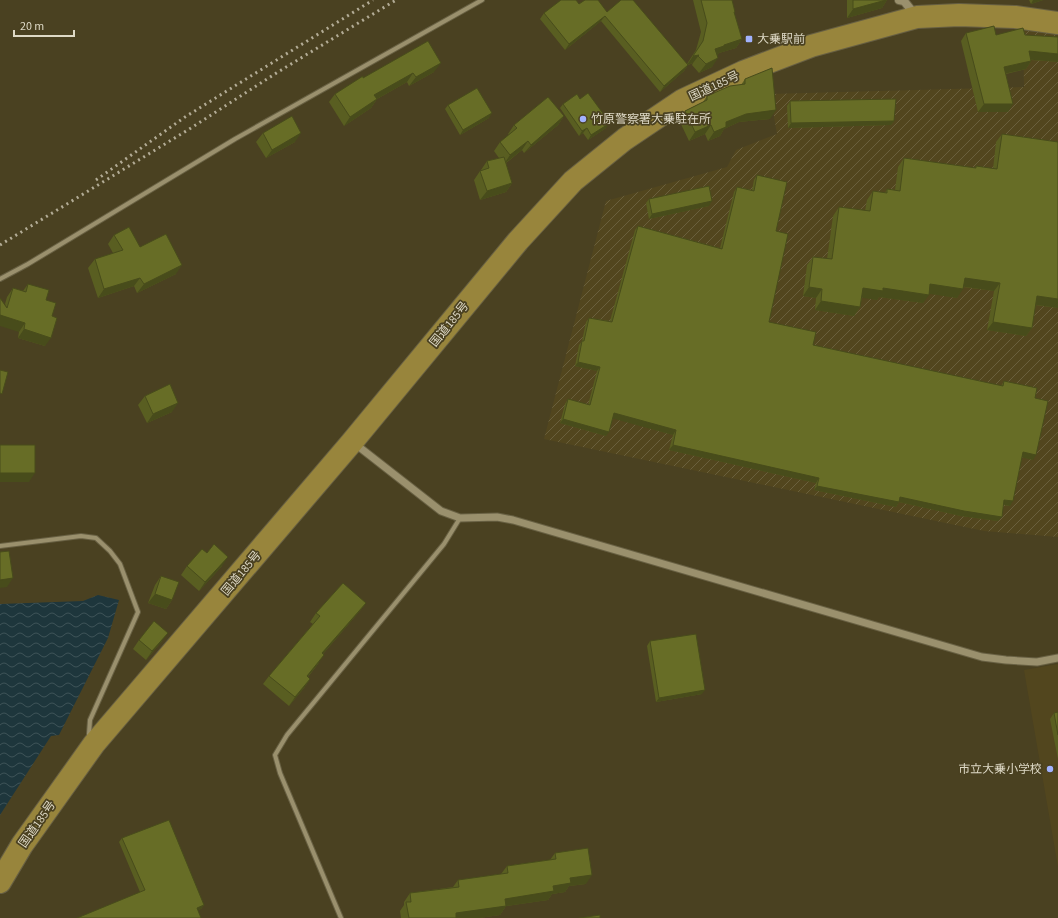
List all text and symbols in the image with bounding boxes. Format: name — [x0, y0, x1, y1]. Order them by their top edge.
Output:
scale bar — [14, 12, 74, 38]
text: 20 m — [20, 18, 44, 35]
place label: 大乗駅前 — [757, 31, 805, 48]
marker: 大乗駅前 — [744, 34, 754, 44]
street label: 国道185号 — [686, 67, 742, 106]
place label: 竹原警察署大乗駐在所 — [591, 111, 711, 128]
marker: 竹原警察署大乗駐在所 — [578, 114, 588, 124]
street label: 国道185号 — [426, 298, 473, 351]
street label: 国道185号 — [218, 547, 265, 599]
place label: 市立大乗小学校 — [958, 761, 1042, 778]
marker: 市立大乗小学校 — [1045, 764, 1055, 774]
street label: 国道185号 — [15, 797, 60, 851]

